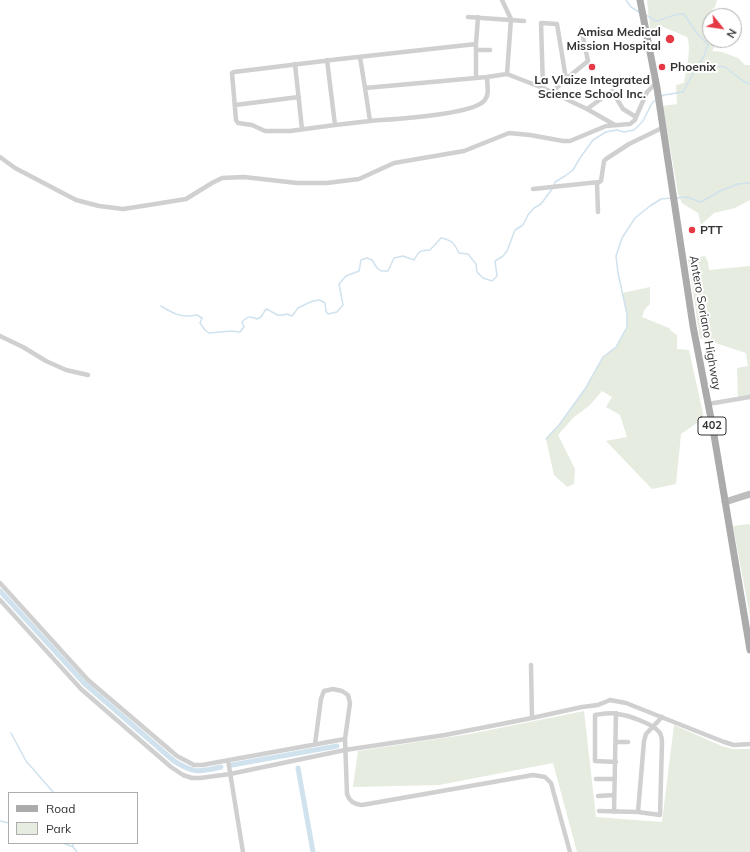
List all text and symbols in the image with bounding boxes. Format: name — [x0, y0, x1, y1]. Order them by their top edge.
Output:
north arrow — [702, 8, 742, 48]
place label: Amisa Medical Mission Hospital — [567, 25, 661, 53]
text: N — [723, 26, 740, 41]
marker: Amisa Medical Mission Hospital — [664, 33, 676, 45]
place label: Phoenix — [670, 60, 716, 74]
marker: La Vlaize Integrated Science School Inc. — [587, 62, 597, 72]
marker: Phoenix — [657, 62, 667, 72]
place label: La Vlaize Integrated Science School Inc. — [534, 73, 650, 101]
place label: PTT — [700, 223, 723, 237]
marker: PTT — [687, 225, 697, 235]
street label: Antero Soriano Highway — [686, 254, 724, 392]
road number: 402 — [698, 417, 726, 435]
legend — [8, 792, 138, 844]
text: Road — [46, 801, 75, 816]
text: Park — [46, 821, 71, 836]

